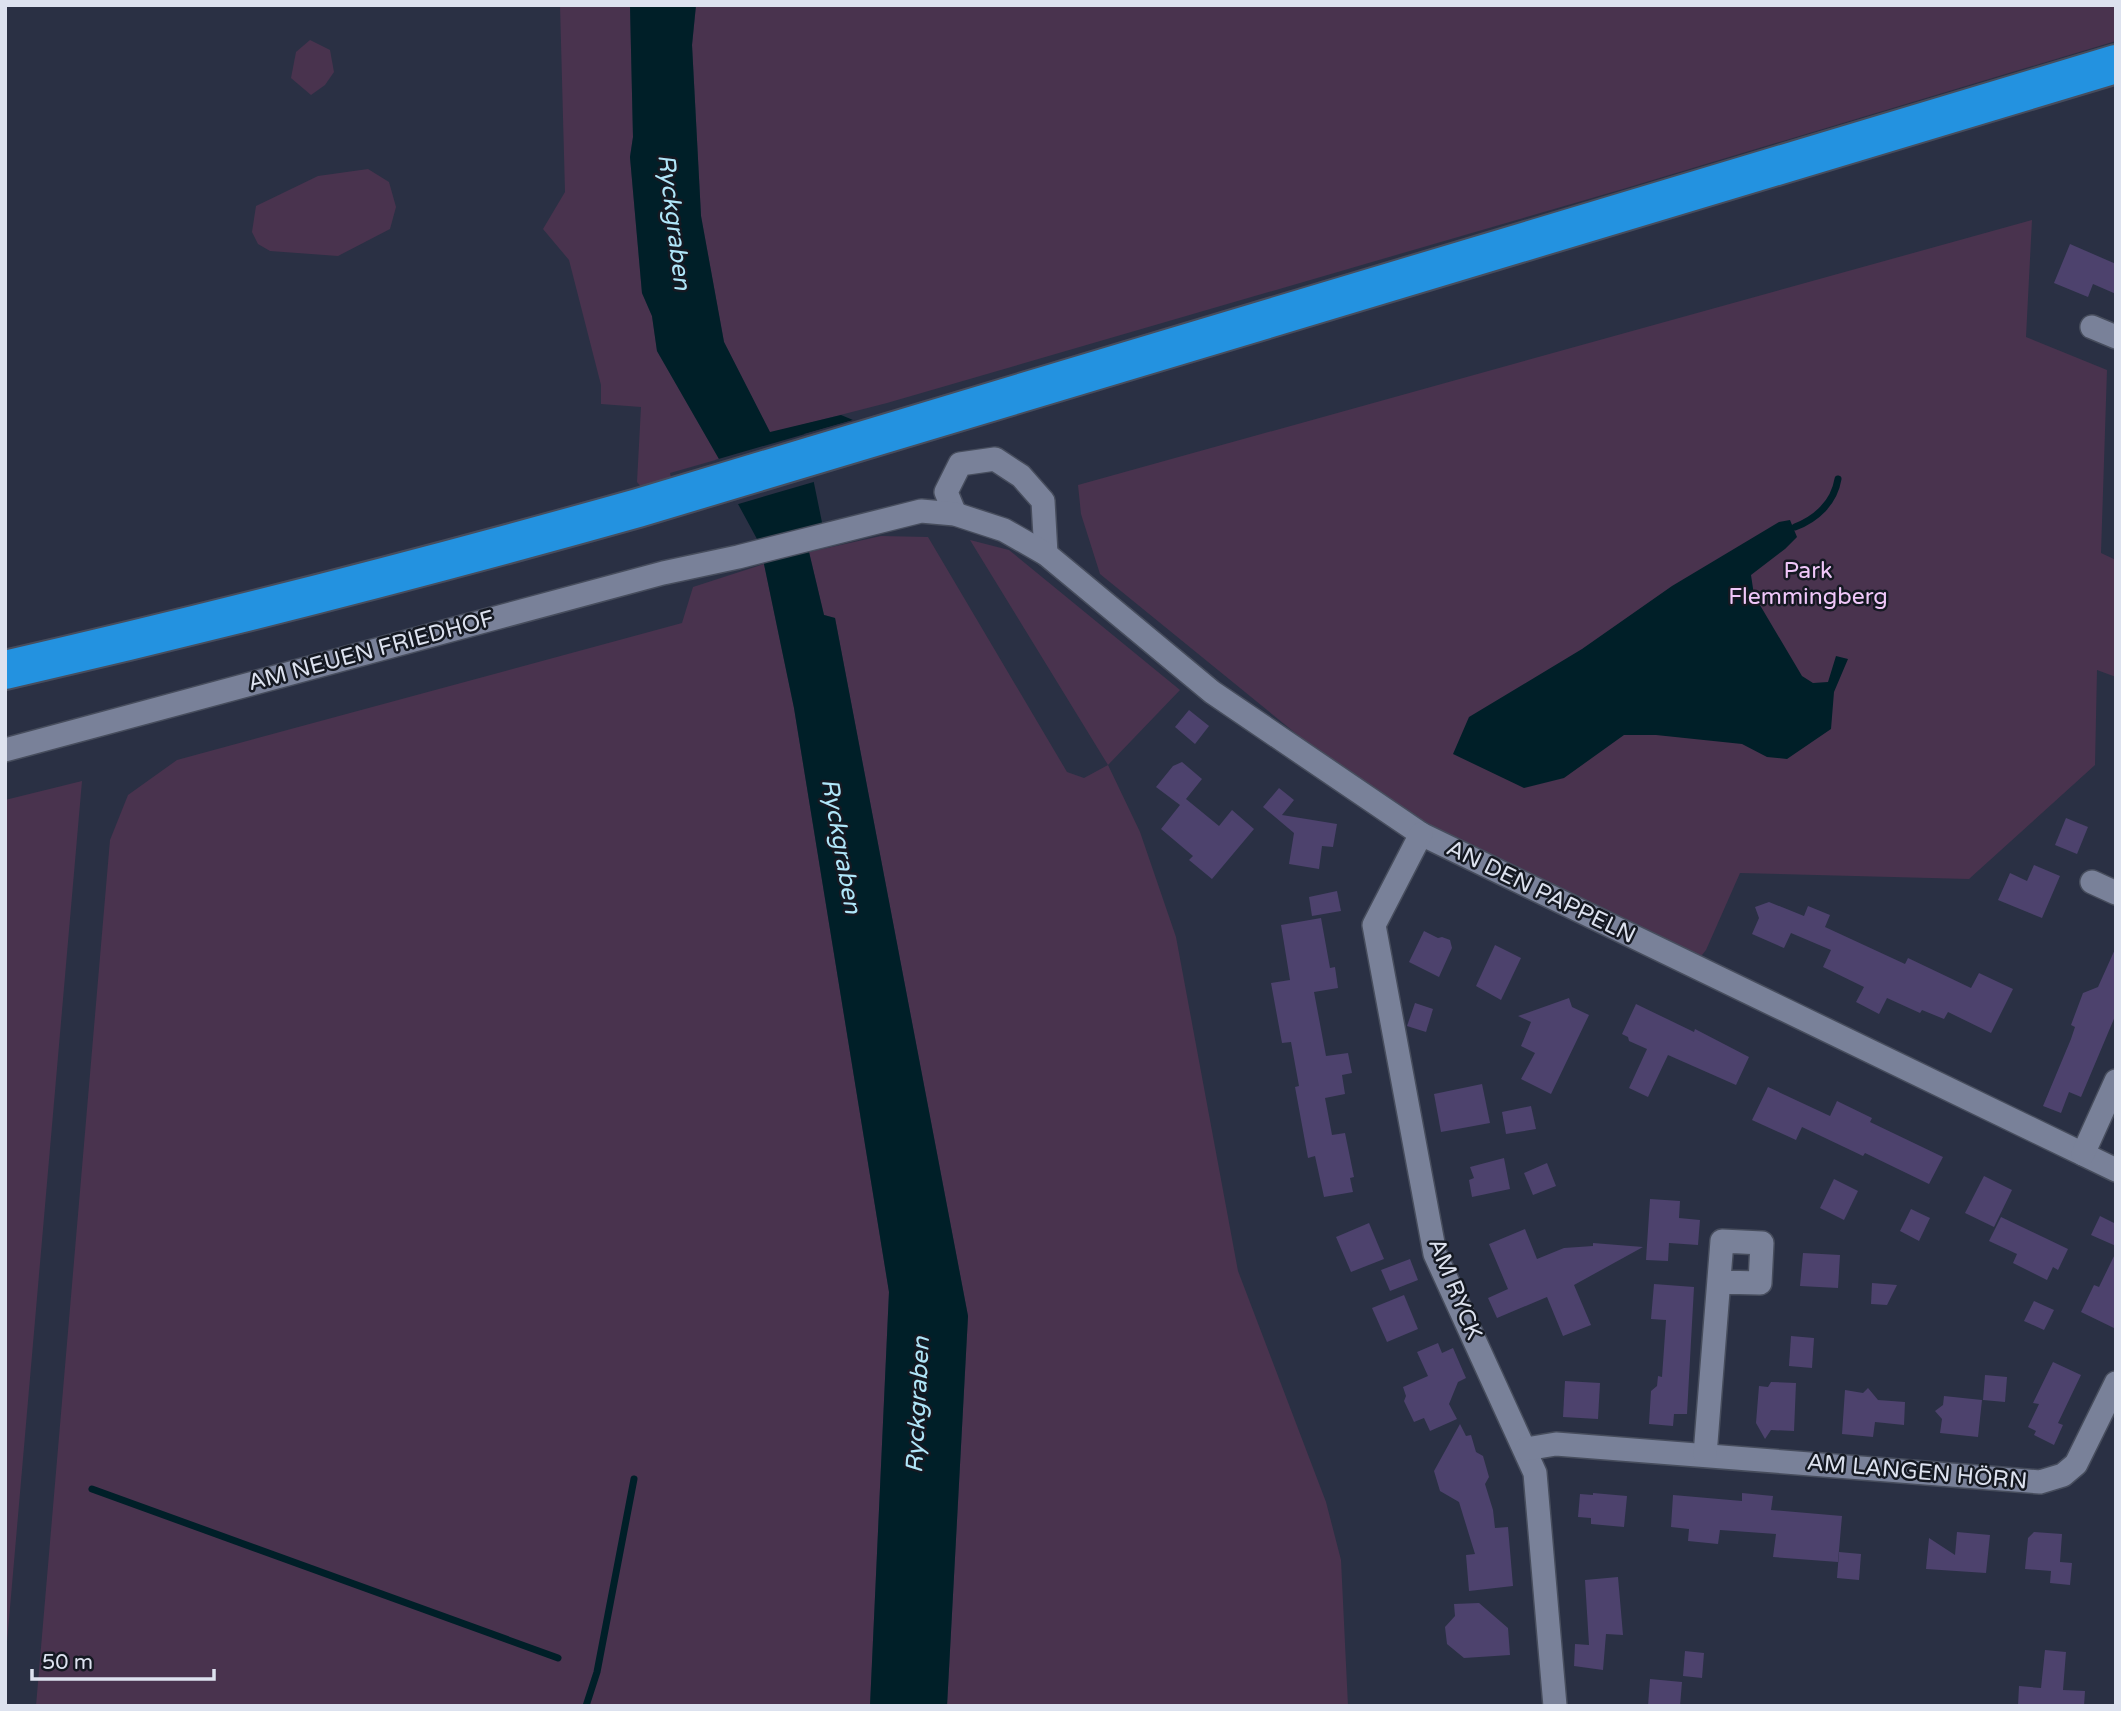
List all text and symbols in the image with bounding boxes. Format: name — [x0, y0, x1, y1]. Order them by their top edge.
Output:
water label: Ryckgraben — [651, 152, 697, 293]
park label: Park Flemmingberg — [1728, 557, 1888, 611]
street label: AM NEUEN FRIEDHOF — [245, 605, 497, 697]
water label: Ryckgraben — [815, 776, 867, 917]
street label: AN DEN PAPPELN — [1442, 834, 1640, 950]
street label: AM RYCK — [1422, 1234, 1488, 1344]
water label: Ryckgraben — [900, 1335, 936, 1474]
street label: AM LANGEN HÖRN — [1806, 1448, 2028, 1496]
scale bar — [32, 1638, 214, 1682]
text: 50 m — [42, 1650, 93, 1675]

